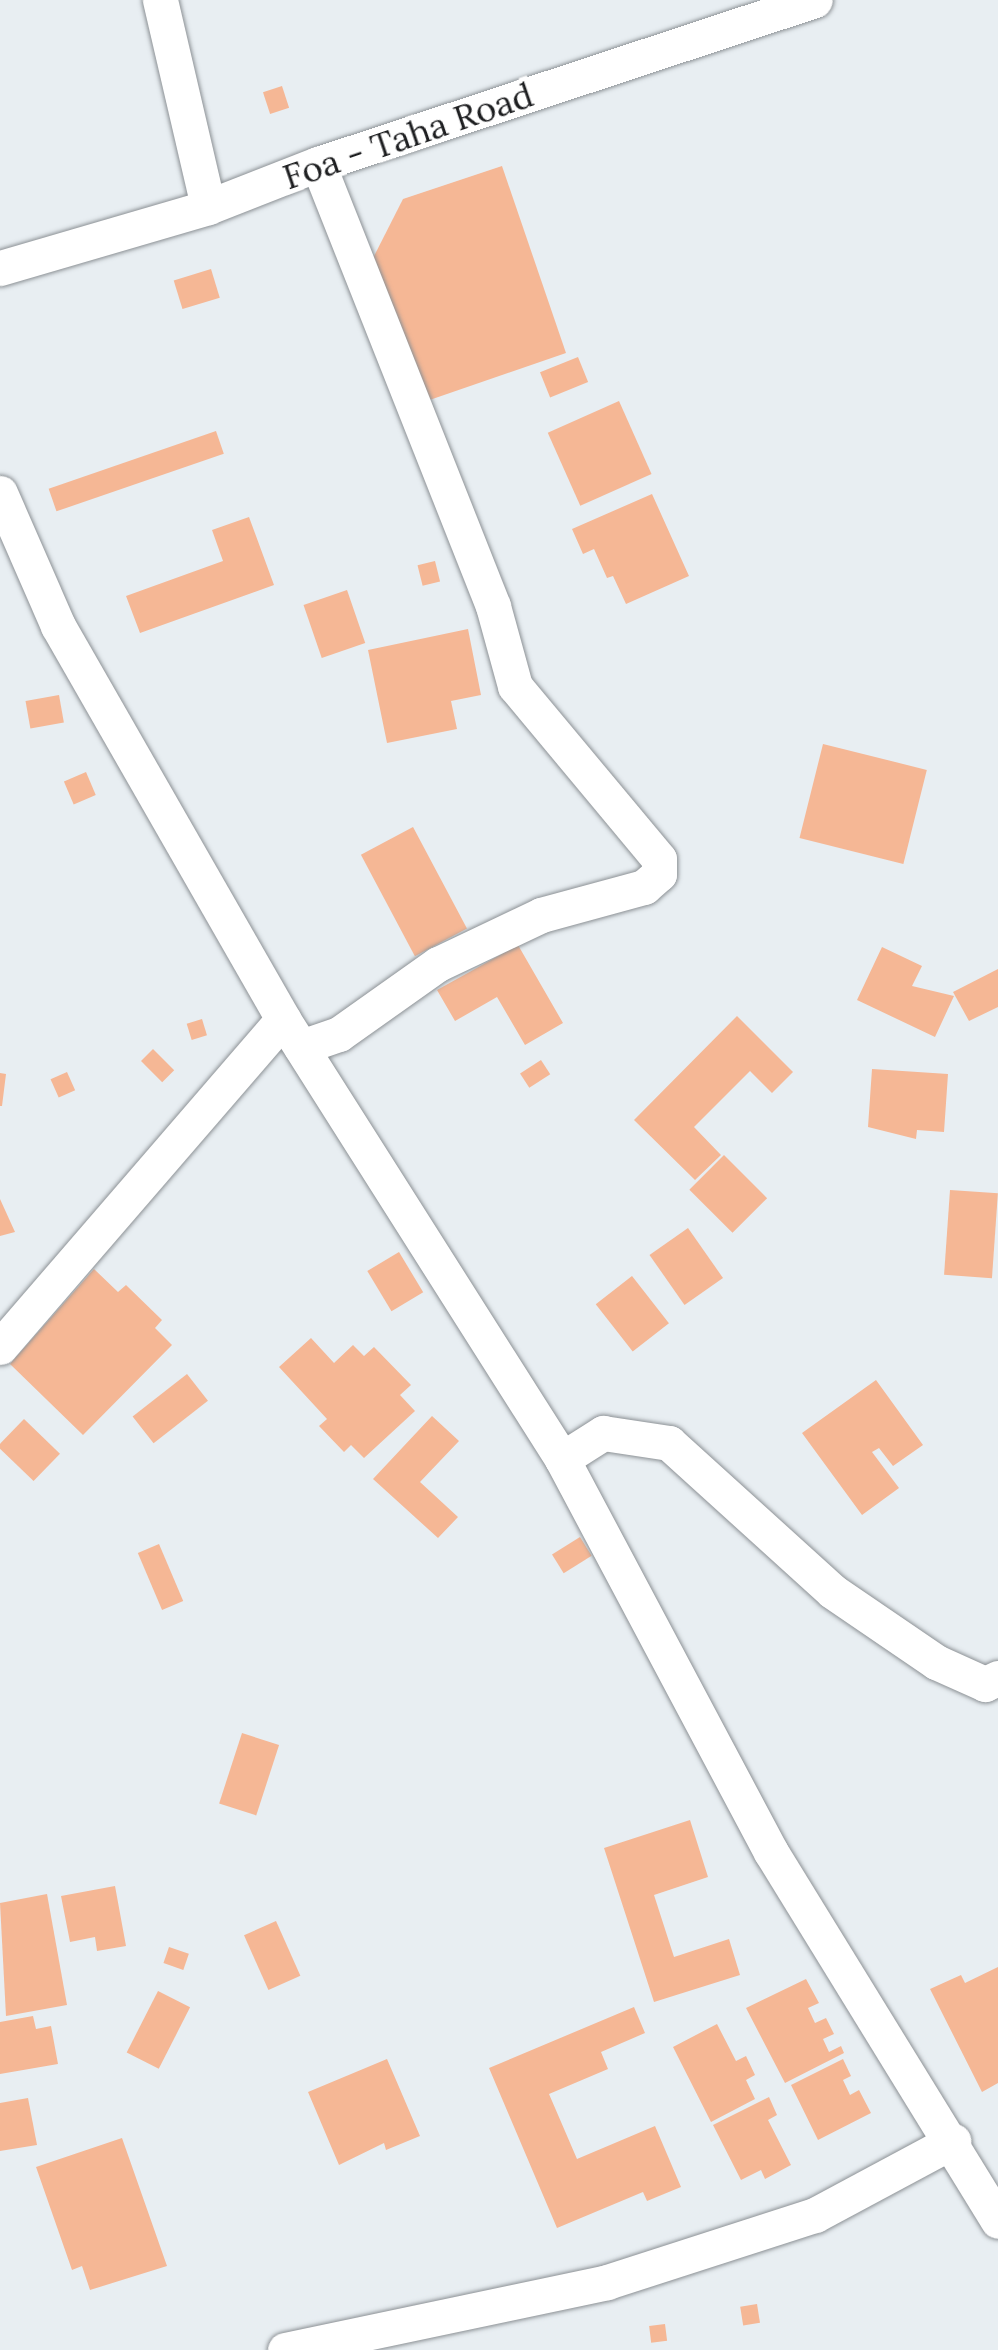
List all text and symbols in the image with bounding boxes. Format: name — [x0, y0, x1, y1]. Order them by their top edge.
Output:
street label: Foa - Taha Road — [277, 74, 539, 198]

